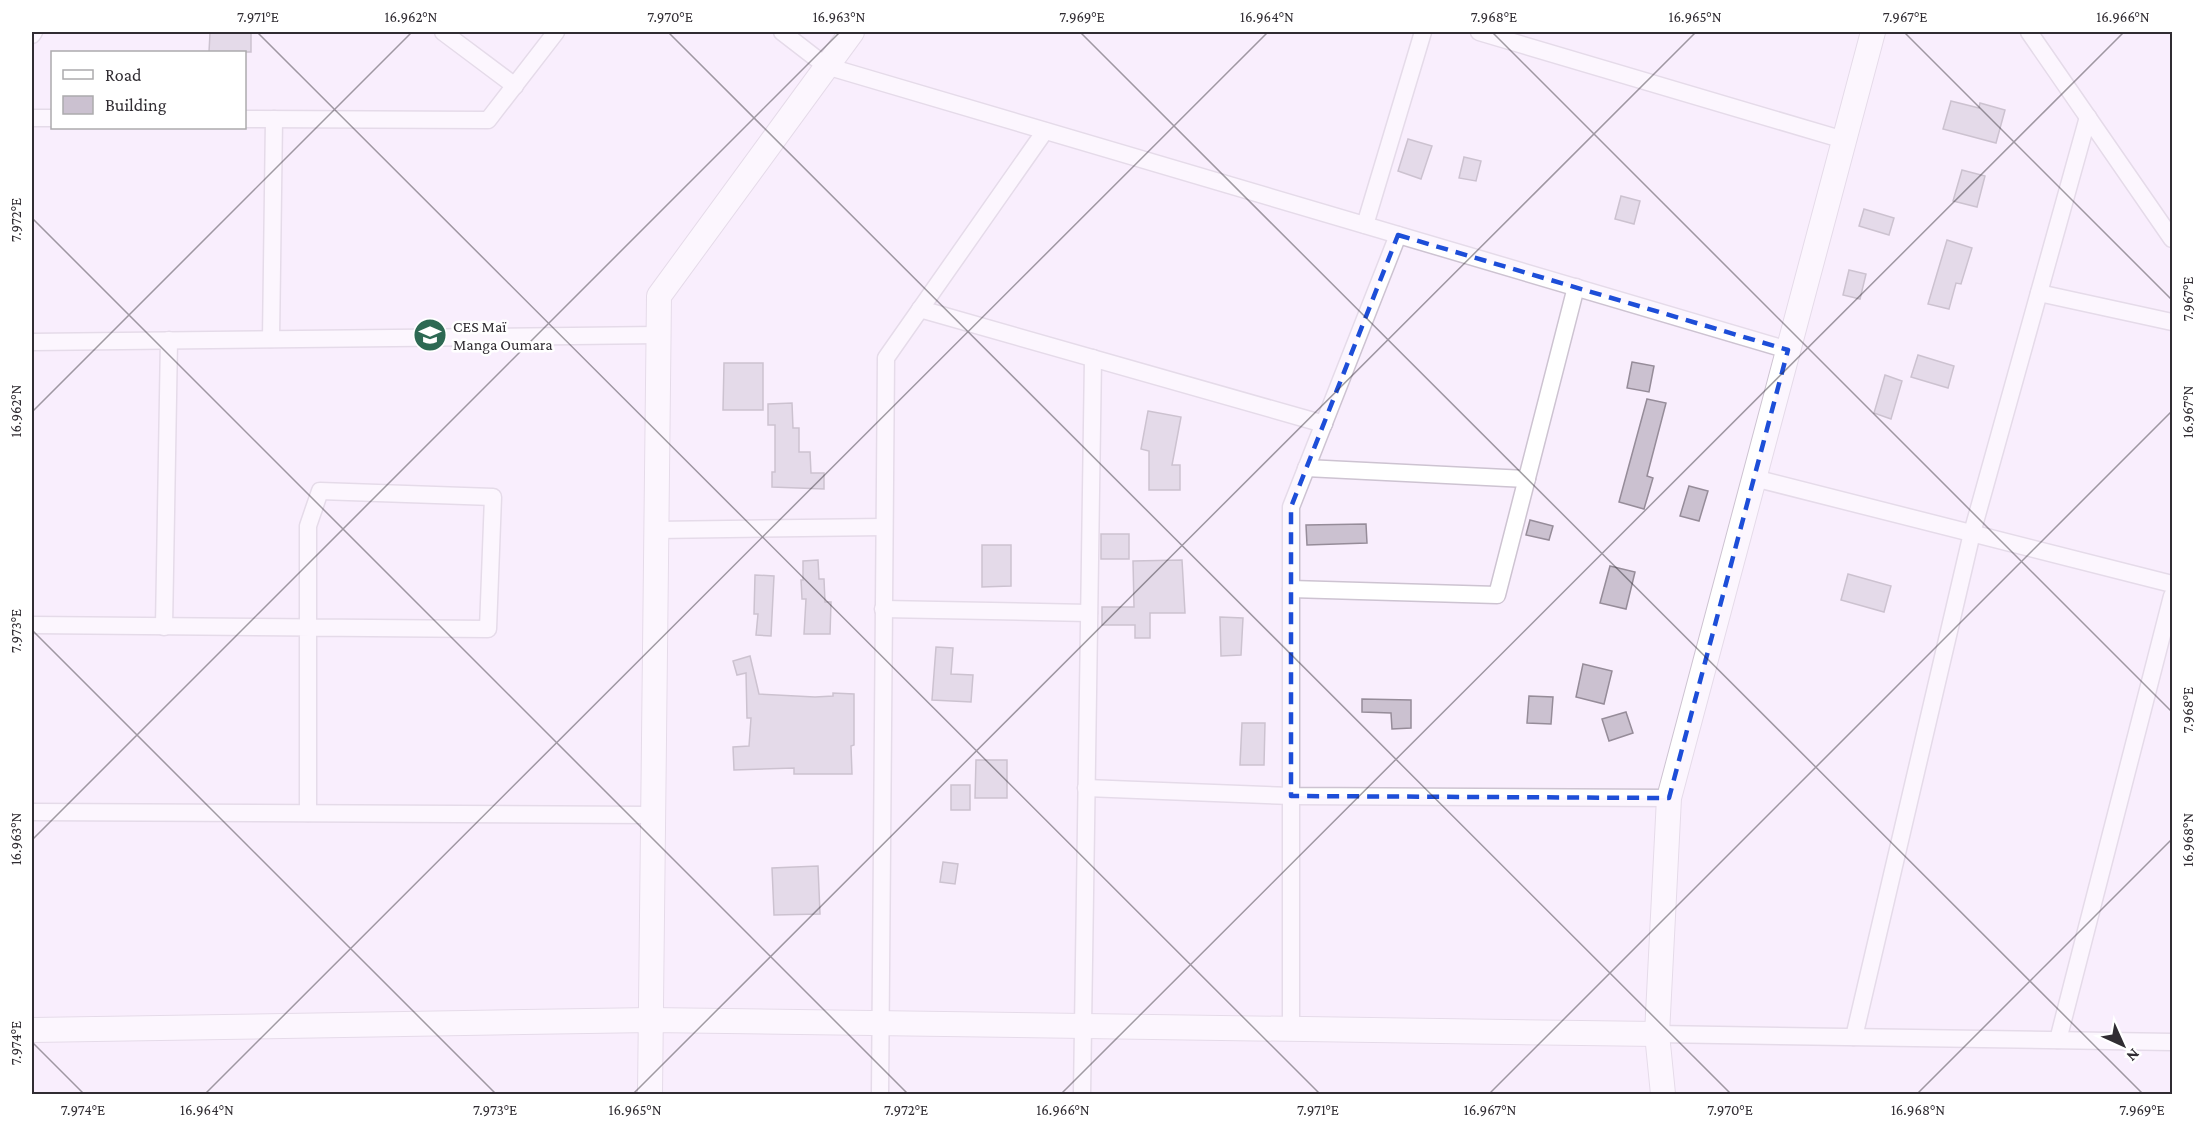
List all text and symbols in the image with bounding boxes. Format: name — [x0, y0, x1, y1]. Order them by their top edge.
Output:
text: 7.971°E — [237, 9, 279, 25]
text: 16.962°N — [385, 9, 438, 25]
text: 7.970°E — [647, 9, 693, 25]
text: 16.963°N — [813, 9, 865, 25]
text: 7.969°E — [1059, 9, 1105, 25]
text: 16.964°N — [1240, 9, 1294, 25]
text: 7.968°E — [1471, 9, 1517, 25]
text: 16.965°N — [1669, 9, 1722, 25]
text: 7.967°E — [1883, 9, 1927, 25]
text: 16.966°N — [2096, 9, 2150, 25]
legend — [51, 51, 246, 129]
text: Road — [105, 65, 142, 85]
text: Building — [105, 95, 167, 115]
text: 7.972°E — [8, 198, 24, 242]
text: 7.967°E — [2180, 277, 2196, 321]
school or university icon: CES Maï Manga Oumara — [412, 317, 448, 353]
place label: CES Maï Manga Oumara — [453, 318, 553, 354]
text: 16.962°N — [8, 384, 24, 437]
text: 16.967°N — [2180, 386, 2196, 438]
text: 7.973°E — [8, 609, 24, 653]
text: 7.968°E — [2180, 687, 2196, 733]
text: 16.963°N — [8, 813, 24, 865]
text: 16.968°N — [2180, 813, 2196, 867]
north arrow — [2093, 1015, 2153, 1075]
text: 7.974°E — [8, 1021, 24, 1065]
text: N — [2123, 1045, 2143, 1065]
text: 7.974°E — [61, 1102, 105, 1118]
text: 16.964°N — [180, 1102, 234, 1118]
text: 7.973°E — [473, 1102, 517, 1118]
text: 16.965°N — [609, 1102, 662, 1118]
text: 7.972°E — [884, 1102, 928, 1118]
text: 16.966°N — [1036, 1102, 1090, 1118]
text: 7.971°E — [1297, 1102, 1339, 1118]
text: 16.967°N — [1464, 1102, 1516, 1118]
text: 7.970°E — [1707, 1102, 1753, 1118]
text: 16.968°N — [1891, 1102, 1945, 1118]
text: 7.969°E — [2119, 1102, 2165, 1118]

